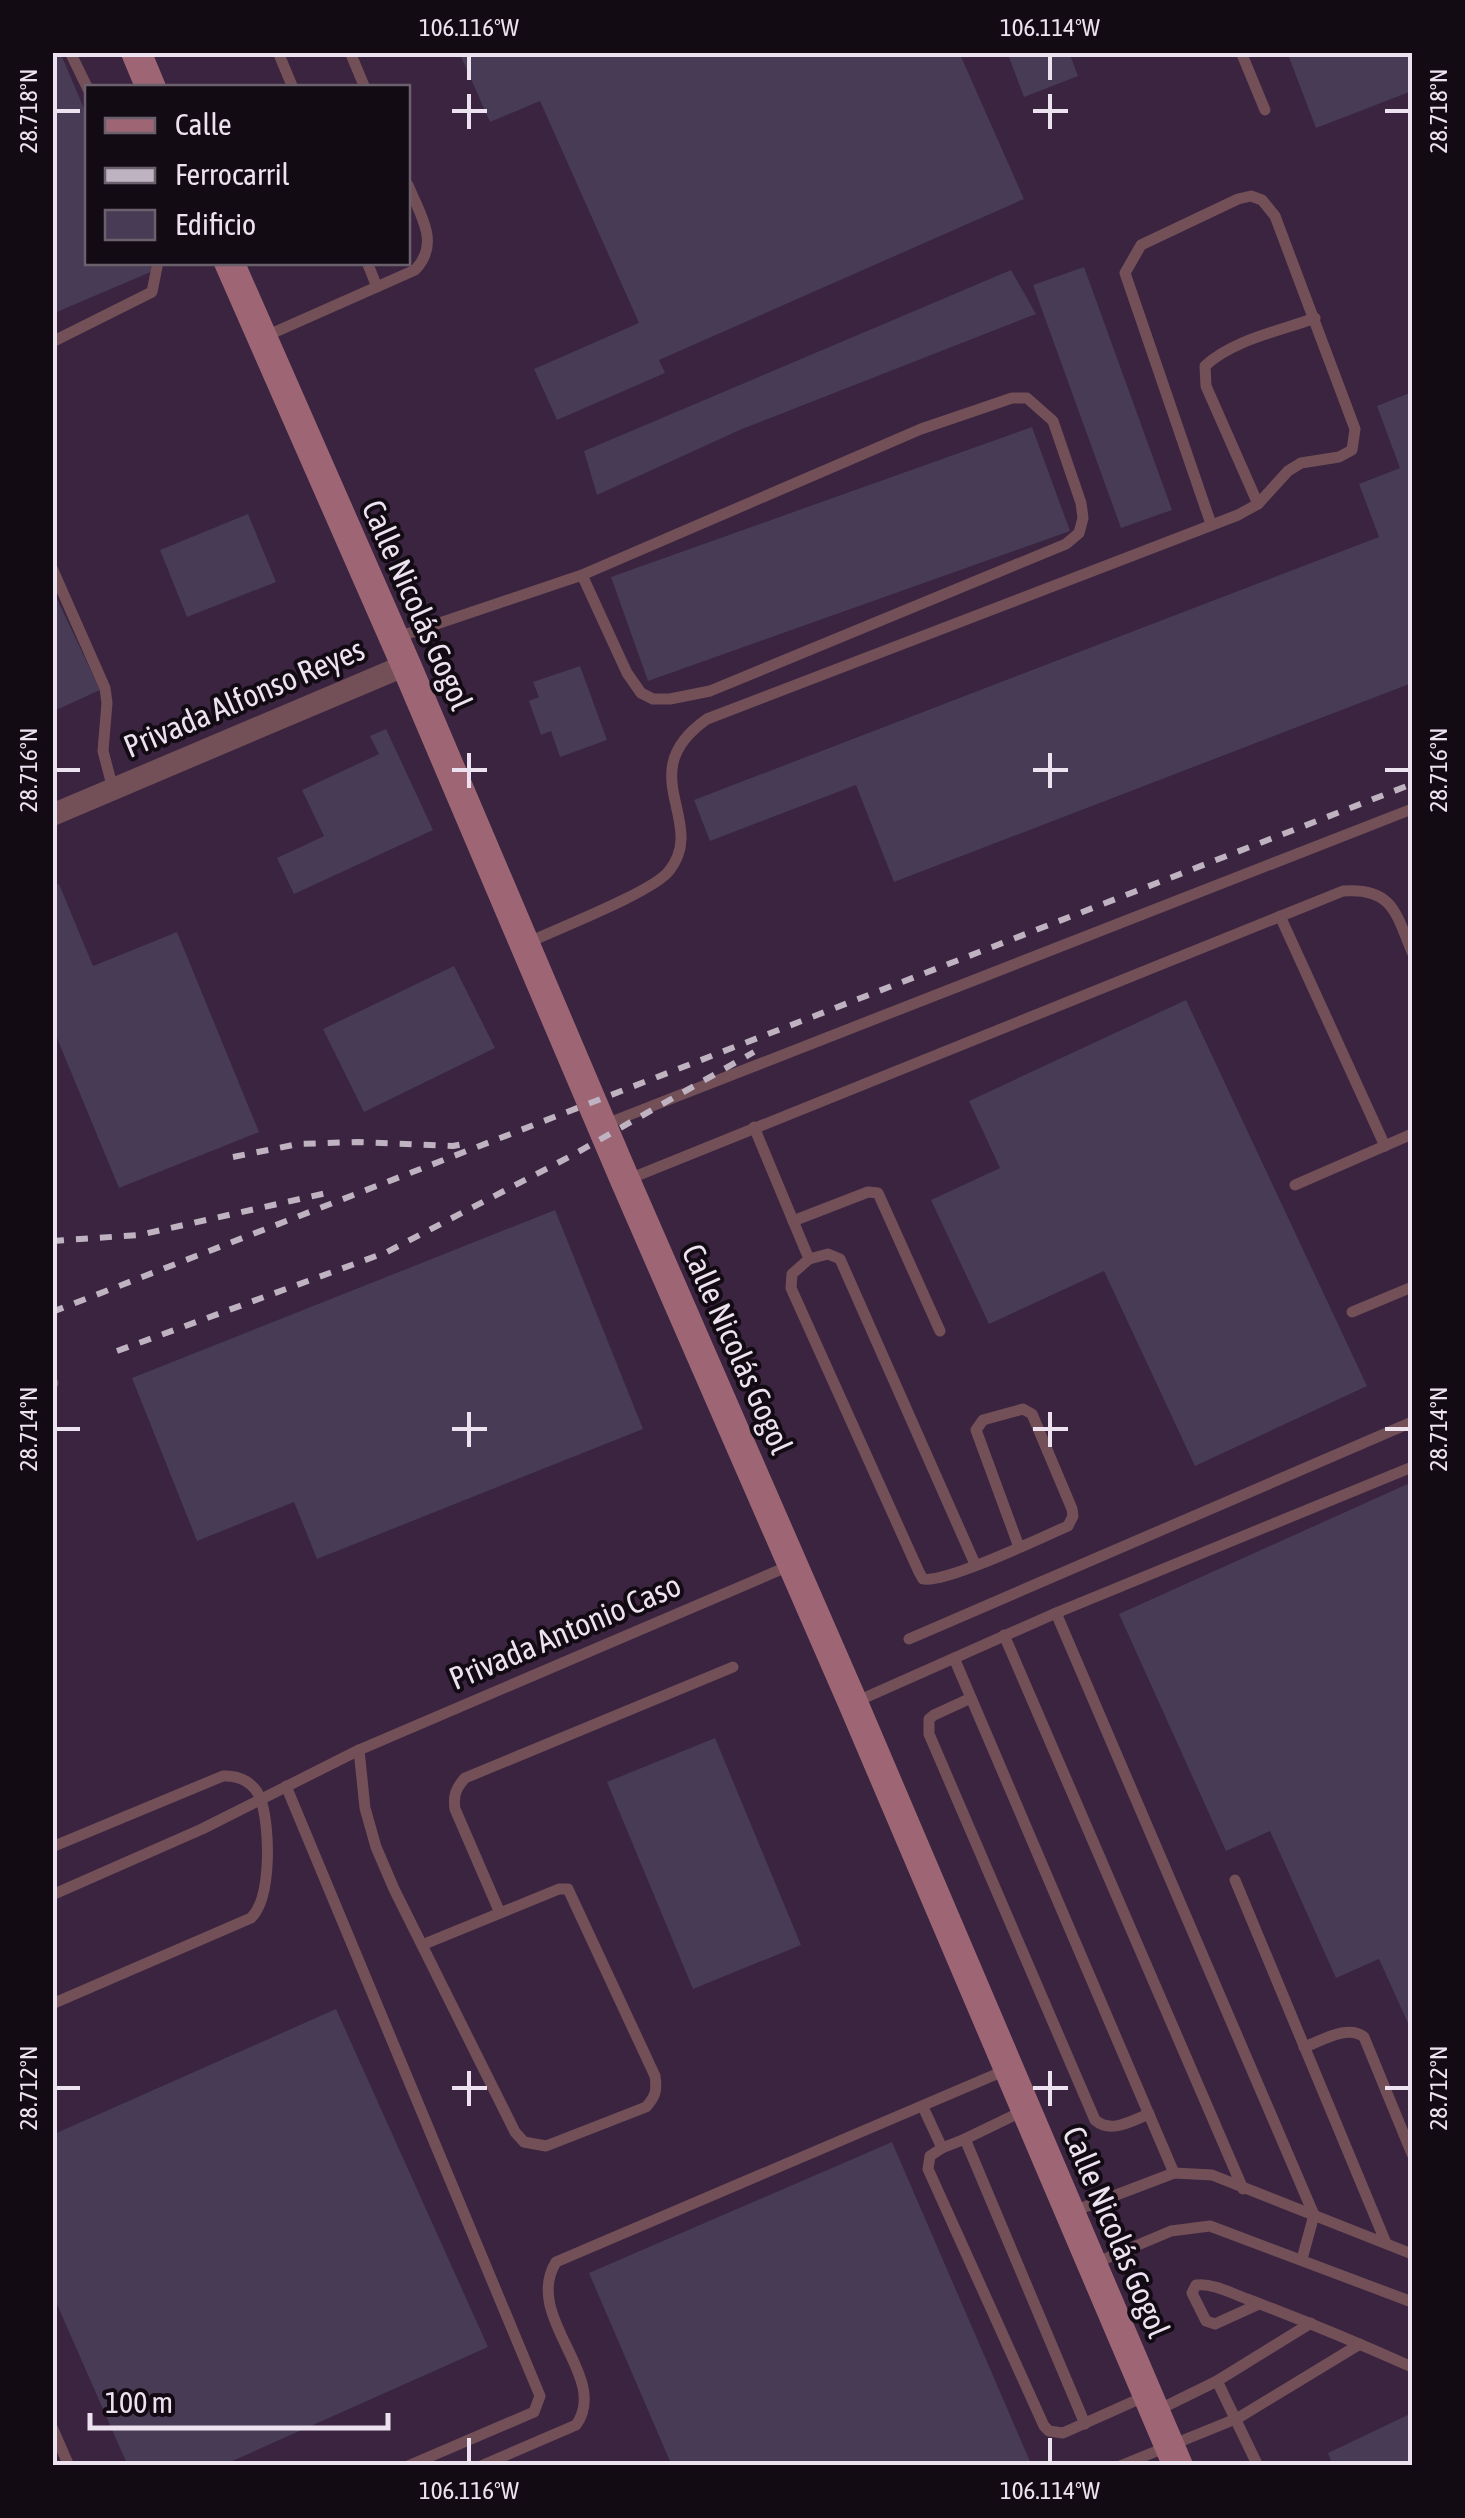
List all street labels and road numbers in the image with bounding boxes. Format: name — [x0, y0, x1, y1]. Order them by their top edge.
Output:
street label: Calle Nicolás Gogol — [355, 494, 480, 716]
street label: Privada Alfonso Reyes — [118, 630, 370, 765]
street label: Calle Nicolás Gogol — [675, 1238, 800, 1460]
street label: Privada Antonio Caso — [444, 1566, 686, 1697]
street label: Calle Nicolás Gogol — [1055, 2121, 1178, 2343]

